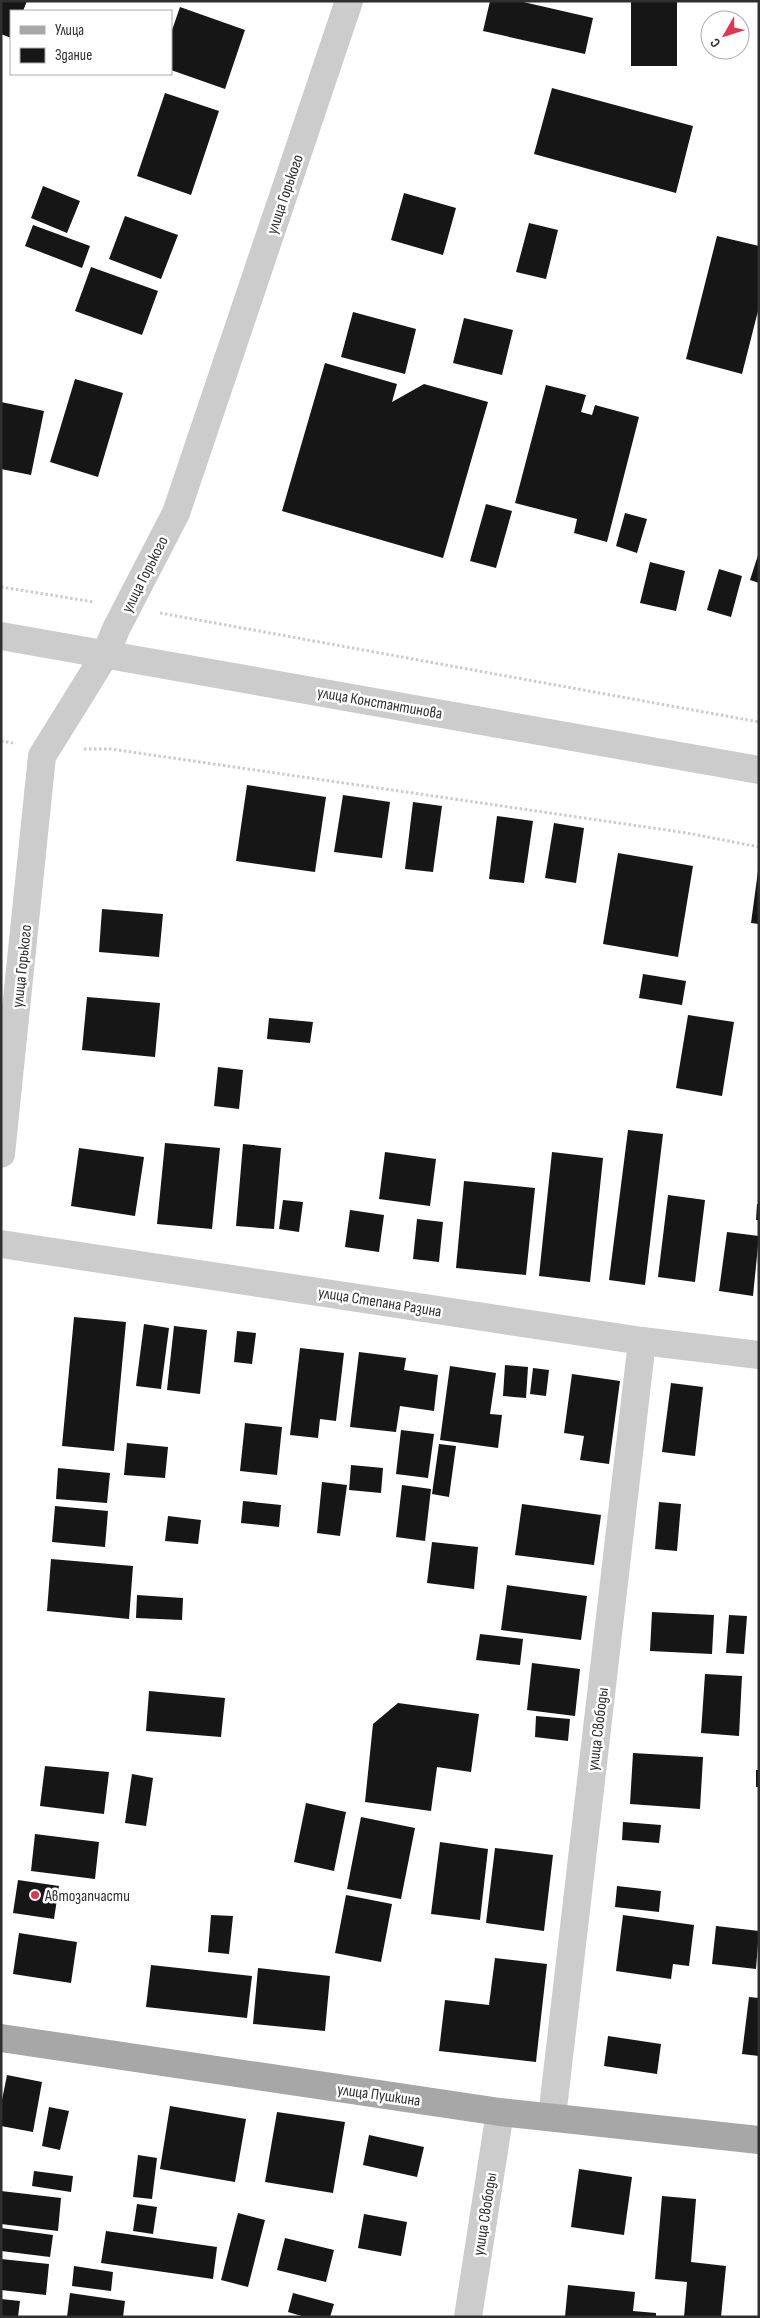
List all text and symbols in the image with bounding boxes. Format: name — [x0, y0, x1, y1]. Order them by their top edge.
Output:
legend — [10, 10, 172, 75]
north arrow — [700, 10, 750, 60]
text: Улица — [55, 21, 84, 40]
text: С — [706, 35, 724, 51]
text: Здание — [55, 46, 92, 65]
street label: улица Горького — [263, 152, 308, 237]
street label: улица Горького — [118, 533, 173, 616]
street label: улица Константинова — [316, 683, 444, 724]
street label: улица Горького — [9, 924, 36, 1009]
street label: улица Степана Разина — [317, 1283, 443, 1322]
street label: улица Свободы — [584, 1686, 613, 1772]
place label: Автозапчасти — [44, 1887, 130, 1906]
marker: Автозапчасти — [29, 1889, 41, 1901]
street label: улица Пушкина — [336, 2080, 422, 2111]
street label: улица Свободы — [470, 2171, 501, 2257]

